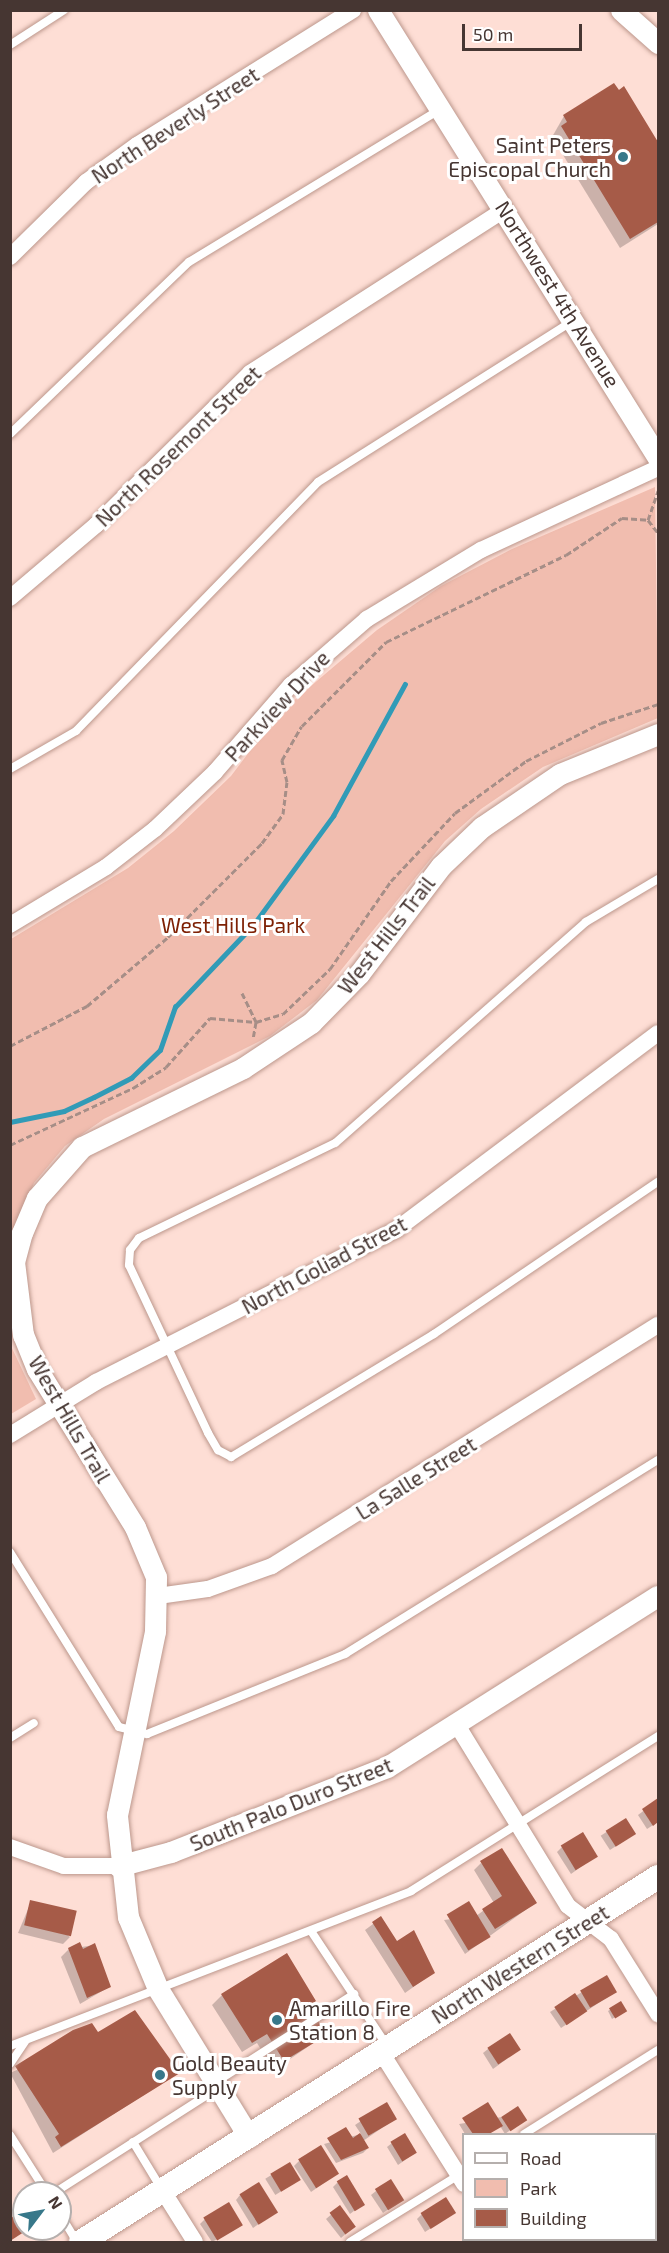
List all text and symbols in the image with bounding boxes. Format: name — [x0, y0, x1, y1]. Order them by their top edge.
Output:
scale bar — [465, 12, 585, 50]
text: 50 m — [473, 23, 513, 45]
street label: North Beverly Street — [86, 61, 264, 189]
place label: Saint Peters Episcopal Church — [448, 132, 611, 182]
marker: Saint Peters Episcopal Church — [616, 150, 630, 164]
street label: Northwest 4th Avenue — [490, 196, 626, 392]
street label: North Rosemont Street — [90, 360, 266, 532]
street label: Parkview Drive — [219, 645, 335, 767]
street label: West Hills Trail — [332, 871, 440, 999]
park label: West Hills Park — [161, 912, 305, 938]
street label: North Goliad Street — [237, 1211, 411, 1319]
street label: West Hills Trail — [23, 1351, 117, 1487]
street label: La Salle Street — [351, 1431, 481, 1525]
street label: South Palo Duro Street — [186, 1752, 396, 1856]
street label: North Western Street — [427, 1899, 613, 2029]
place label: Amarillo Fire Station 8 — [289, 1995, 411, 2045]
marker: Amarillo Fire Station 8 — [270, 2013, 284, 2027]
place label: Gold Beauty Supply — [172, 2050, 287, 2100]
marker: Gold Beauty Supply — [153, 2068, 167, 2082]
legend — [462, 2133, 657, 2241]
text: Road — [520, 2147, 561, 2169]
text: Park — [520, 2177, 557, 2199]
north arrow — [12, 2181, 72, 2241]
text: N — [45, 2192, 67, 2212]
text: Building — [520, 2207, 587, 2229]

